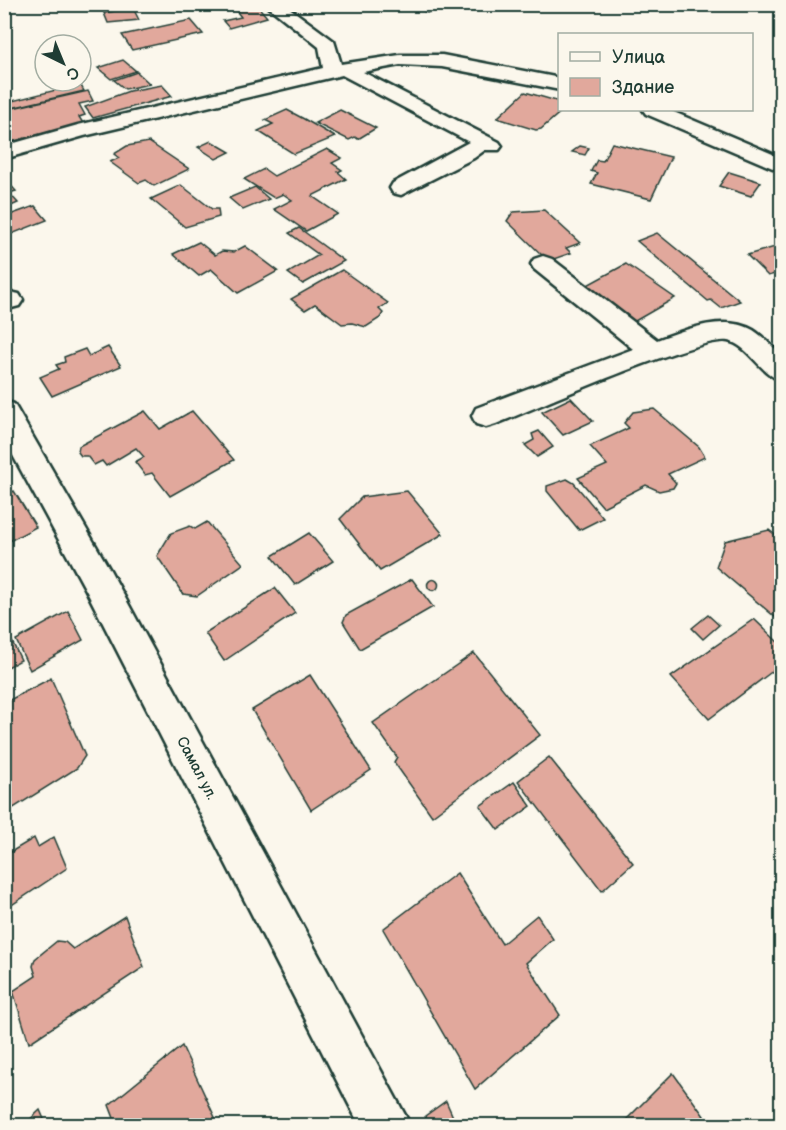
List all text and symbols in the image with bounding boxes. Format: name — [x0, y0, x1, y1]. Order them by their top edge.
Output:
north arrow — [33, 33, 93, 93]
legend — [558, 33, 753, 111]
text: Улица — [612, 47, 666, 68]
text: С — [62, 62, 83, 84]
text: Здание — [612, 77, 674, 98]
street label: Самал ул. — [172, 733, 221, 803]

